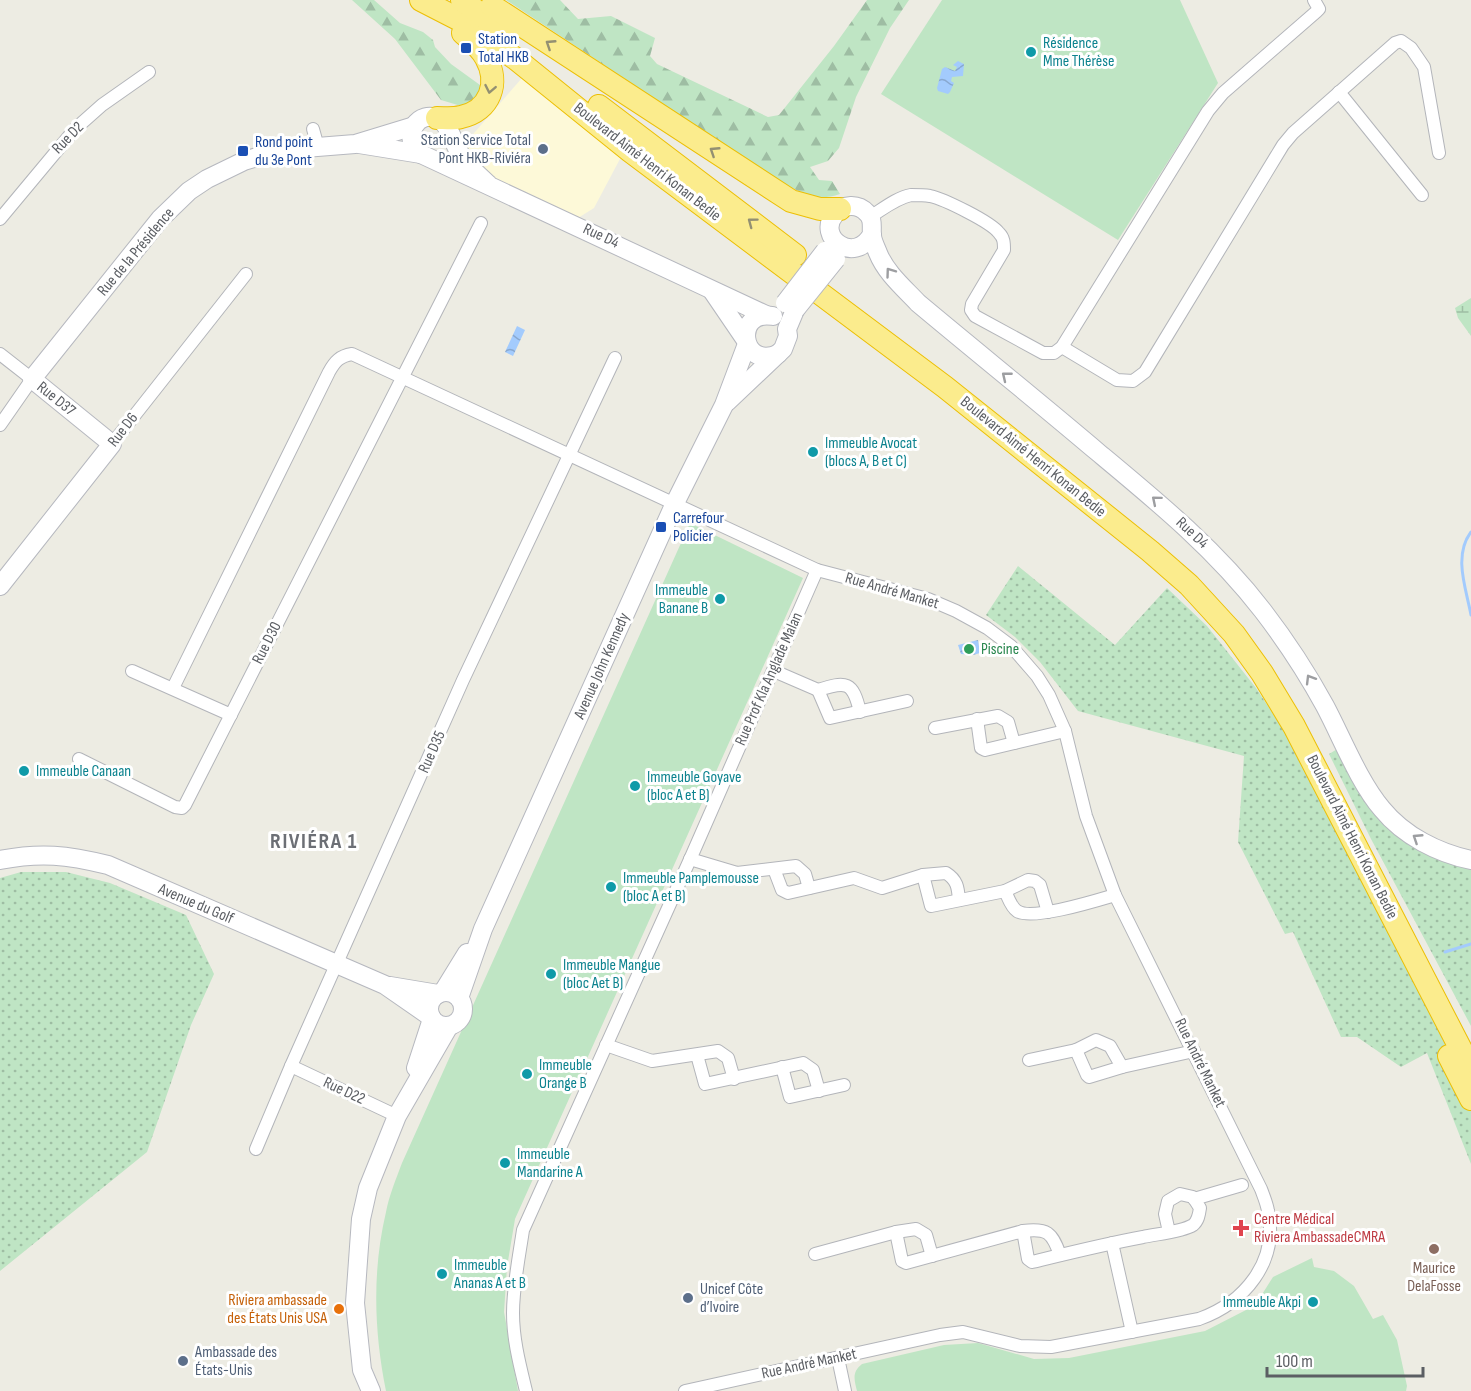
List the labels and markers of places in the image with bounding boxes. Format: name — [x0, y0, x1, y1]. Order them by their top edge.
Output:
place label: Station Total HKB — [478, 30, 529, 67]
place label: Résidence Mme Thérèse — [1043, 34, 1114, 71]
marker: Station Total HKB — [459, 41, 473, 55]
marker: Résidence Mme Thérèse — [1024, 45, 1038, 59]
place label: Station Service Total Pont HKB-Riviéra — [421, 131, 531, 168]
place label: Rond point du 3e Pont — [255, 133, 313, 170]
marker: Station Service Total Pont HKB-Riviéra — [536, 142, 550, 156]
marker: Rond point du 3e Pont — [236, 144, 250, 158]
place label: Immeuble Avocat (blocs A, B et C) — [825, 434, 917, 471]
marker: Immeuble Avocat (blocs A, B et C) — [806, 445, 820, 459]
place label: Carrefour Policier — [673, 509, 725, 546]
marker: Carrefour Policier — [654, 520, 668, 534]
place label: Immeuble Banane B — [655, 581, 708, 618]
marker: Immeuble Banane B — [713, 592, 727, 606]
place label: Piscine — [981, 640, 1019, 659]
marker: Piscine — [962, 642, 976, 656]
place label: Immeuble Canaan — [36, 762, 131, 781]
marker: Immeuble Canaan — [17, 764, 31, 778]
place label: Immeuble Goyave (bloc A et B) — [647, 768, 742, 805]
marker: Immeuble Goyave (bloc A et B) — [628, 779, 642, 793]
place label: Immeuble Pamplemousse (bloc A et B) — [623, 869, 759, 906]
marker: Immeuble Pamplemousse (bloc A et B) — [604, 880, 618, 894]
place label: Immeuble Mangue (bloc Aet B) — [563, 956, 661, 993]
marker: Immeuble Mangue (bloc Aet B) — [544, 967, 558, 981]
place label: Immeuble Orange B — [539, 1056, 592, 1093]
marker: Immeuble Orange B — [520, 1067, 534, 1081]
place label: Immeuble Mandarine A — [517, 1145, 583, 1182]
marker: Immeuble Mandarine A — [498, 1156, 512, 1170]
place label: Centre Médical Riviera AmbassadeCMRA — [1254, 1210, 1385, 1247]
marker: Centre Médical Riviera AmbassadeCMRA — [1232, 1219, 1250, 1237]
marker: Maurice DelaFosse — [1427, 1242, 1441, 1256]
place label: Immeuble Ananas A et B — [453, 1256, 526, 1293]
place label: Maurice DelaFosse — [1407, 1259, 1461, 1296]
marker: Immeuble Ananas A et B — [435, 1267, 449, 1281]
place label: Unicef Côte d’Ivoire — [700, 1280, 763, 1317]
place label: Riviera ambassade des États Unis USA — [227, 1291, 327, 1328]
marker: Unicef Côte d’Ivoire — [681, 1291, 695, 1305]
place label: Immeuble Akpi — [1223, 1293, 1301, 1312]
marker: Immeuble Akpi — [1306, 1295, 1320, 1309]
marker: Riviera ambassade des États Unis USA — [332, 1302, 346, 1316]
place label: Ambassade des États-Unis — [194, 1343, 277, 1380]
marker: Ambassade des États-Unis — [176, 1354, 190, 1368]

